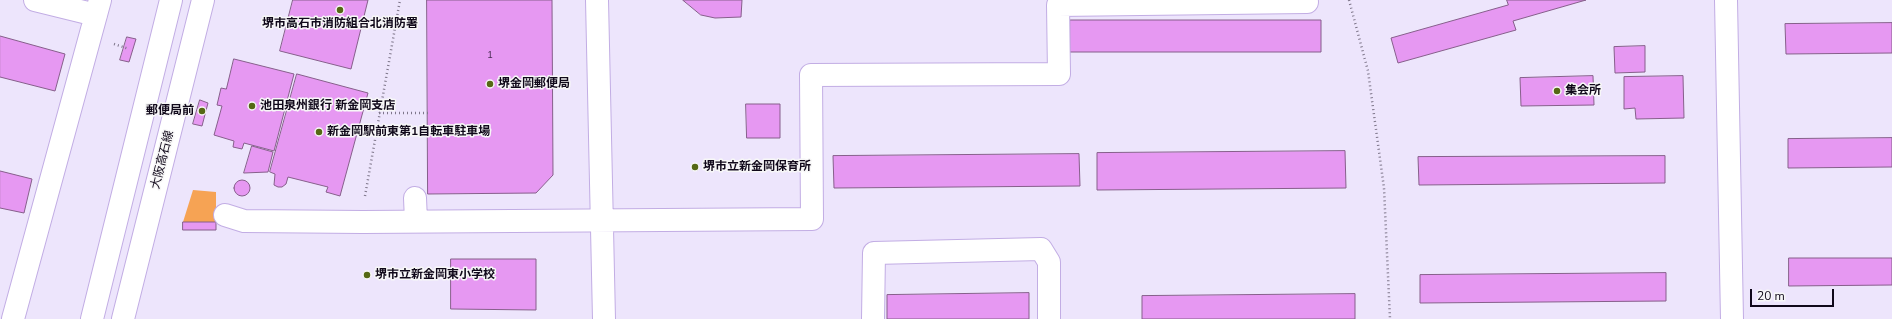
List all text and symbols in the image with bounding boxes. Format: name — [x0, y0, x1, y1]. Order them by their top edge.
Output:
marker: 堺市高石市消防組合北消防署 — [335, 5, 345, 15]
place label: 堺市高石市消防組合北消防署 — [262, 17, 418, 31]
house number: 1 — [487, 50, 493, 62]
place label: 堺金岡郵便局 — [498, 77, 570, 91]
marker: 堺金岡郵便局 — [485, 79, 495, 89]
place label: 集会所 — [1565, 84, 1601, 98]
marker: 集会所 — [1552, 86, 1562, 96]
place label: 池田泉州銀行 新金岡支店 — [260, 99, 395, 113]
marker: 池田泉州銀行 新金岡支店 — [247, 101, 257, 111]
place label: 郵便局前 — [146, 104, 194, 118]
marker: 郵便局前 — [197, 106, 207, 116]
place label: 新金岡駅前東第1自転車駐車場 — [327, 125, 490, 139]
marker: 新金岡駅前東第1自転車駐車場 — [314, 127, 324, 137]
street label: 大阪高石線 — [149, 129, 177, 191]
place label: 堺市立新金岡保育所 — [703, 160, 811, 174]
marker: 堺市立新金岡保育所 — [690, 162, 700, 172]
place label: 堺市立新金岡東小学校 — [375, 268, 495, 282]
marker: 堺市立新金岡東小学校 — [362, 270, 372, 280]
scale bar — [1752, 281, 1836, 307]
text: 20 m — [1757, 288, 1785, 304]

